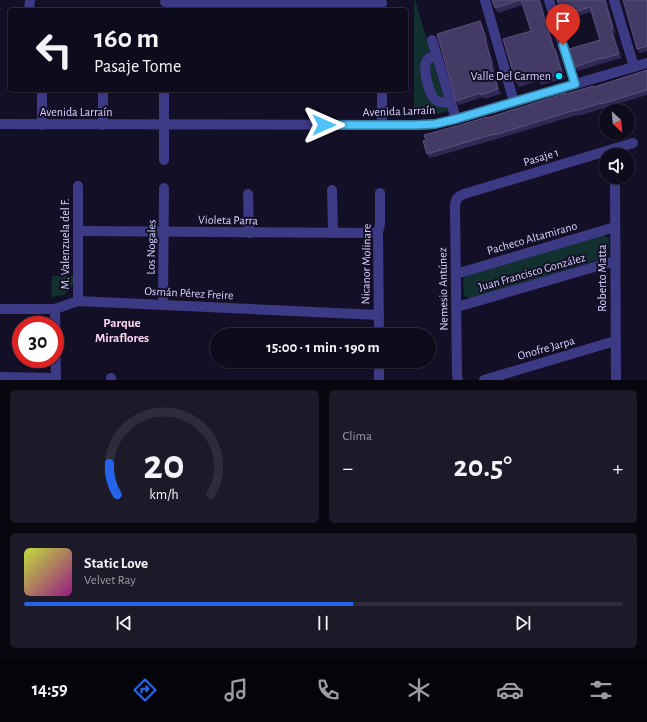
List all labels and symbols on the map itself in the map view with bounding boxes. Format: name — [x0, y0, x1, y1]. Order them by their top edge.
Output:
pin — [546, 4, 580, 45]
place label: Valle Del Carmen — [471, 70, 551, 82]
marker: Valle Del Carmen — [554, 71, 564, 81]
position arrow — [303, 104, 345, 146]
street label: Avenida Larraín — [362, 104, 436, 118]
north arrow — [599, 104, 635, 140]
street label: Avenida Larraín — [40, 106, 112, 118]
street label: Pasaje 1 — [522, 146, 560, 169]
street label: M. Valenzuela del F. — [59, 198, 71, 290]
street label: Violeta Parra — [198, 213, 259, 227]
street label: Los Nogales — [145, 219, 157, 275]
street label: Pacheco Altamirano — [486, 219, 579, 257]
street label: Nicanor Molinare — [359, 223, 373, 305]
street label: Roberto Matta — [596, 244, 608, 312]
street label: Nemesio Antúnez — [436, 247, 450, 331]
street label: Juan Francisco González — [477, 251, 587, 293]
street label: Osmán Pérez Freire — [144, 285, 234, 301]
speed limit sign: 30 — [12, 316, 64, 368]
district label: Parque Miraflores — [95, 317, 149, 345]
street label: Onofre Jarpa — [516, 334, 576, 362]

